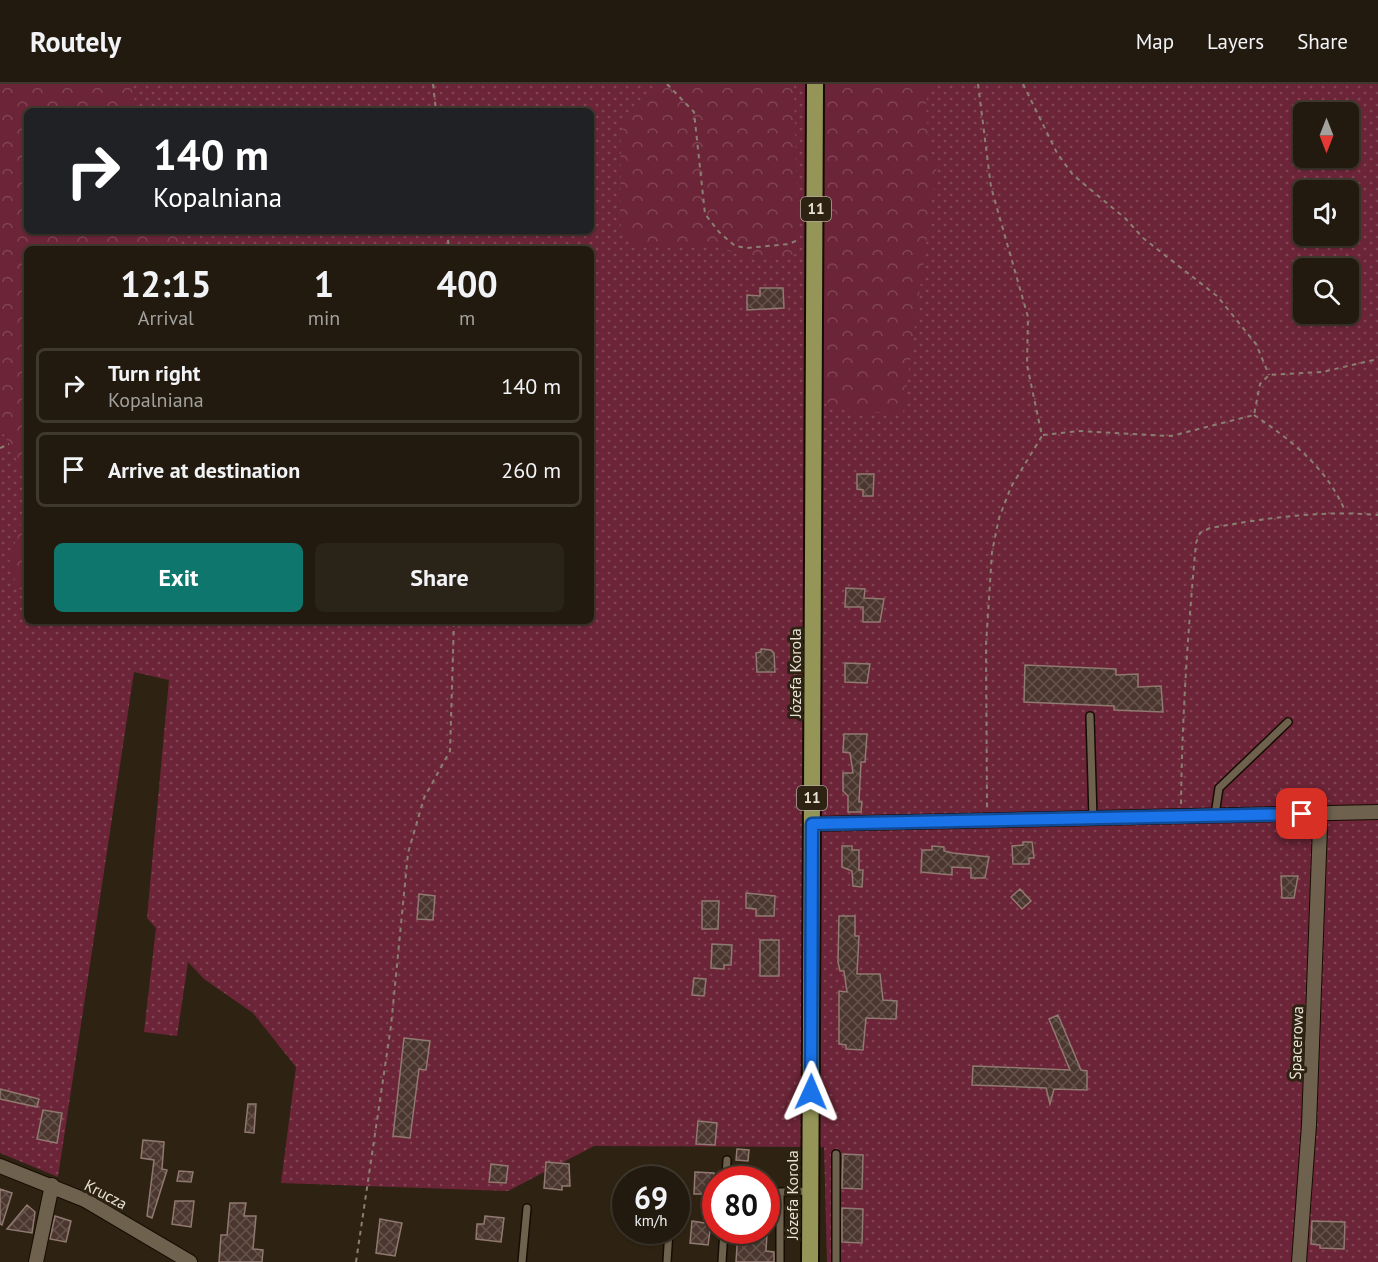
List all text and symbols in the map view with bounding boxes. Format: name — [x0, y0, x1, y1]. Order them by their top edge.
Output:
text: Routely — [30, 23, 121, 60]
text: Map — [1136, 28, 1174, 55]
text: Layers — [1207, 28, 1264, 55]
text: Share — [1297, 28, 1348, 55]
north arrow — [1293, 102, 1359, 168]
map controls — [1293, 102, 1359, 324]
text: 140 m — [153, 127, 269, 182]
icon: right — [54, 132, 132, 210]
text: Kopalniana — [153, 180, 282, 214]
button: sound — [1293, 180, 1359, 246]
road number: 11 — [801, 197, 831, 221]
button: search — [1293, 258, 1359, 324]
text: 12:15 — [120, 260, 212, 307]
text: 1 — [314, 260, 334, 307]
text: 400 — [437, 260, 498, 307]
text: Arrival — [138, 305, 194, 331]
text: min — [308, 305, 340, 331]
text: m — [459, 305, 475, 331]
text: Turn right — [108, 359, 200, 387]
icon: right — [57, 369, 90, 402]
text: 140 m — [501, 372, 561, 400]
text: Kopalniana — [108, 387, 204, 413]
icon: arrive — [57, 453, 90, 486]
text: Arrive at destination — [108, 456, 300, 484]
text: 260 m — [501, 456, 561, 484]
button: Exit — [54, 543, 303, 612]
button: Share — [315, 543, 564, 612]
street label: Józefa Korola — [785, 628, 805, 719]
road number: 11 — [797, 786, 827, 810]
pin — [1276, 788, 1327, 839]
icon: arrive — [1285, 797, 1318, 830]
street label: Spacerowa — [1285, 1006, 1307, 1080]
position arrow — [779, 1060, 843, 1124]
street label: Józefa Korola — [782, 1150, 802, 1241]
speed limit sign: 80 — [702, 1166, 780, 1244]
street label: Krucza — [81, 1175, 131, 1213]
text: 69 — [634, 1178, 668, 1217]
text: km/h — [635, 1211, 667, 1230]

